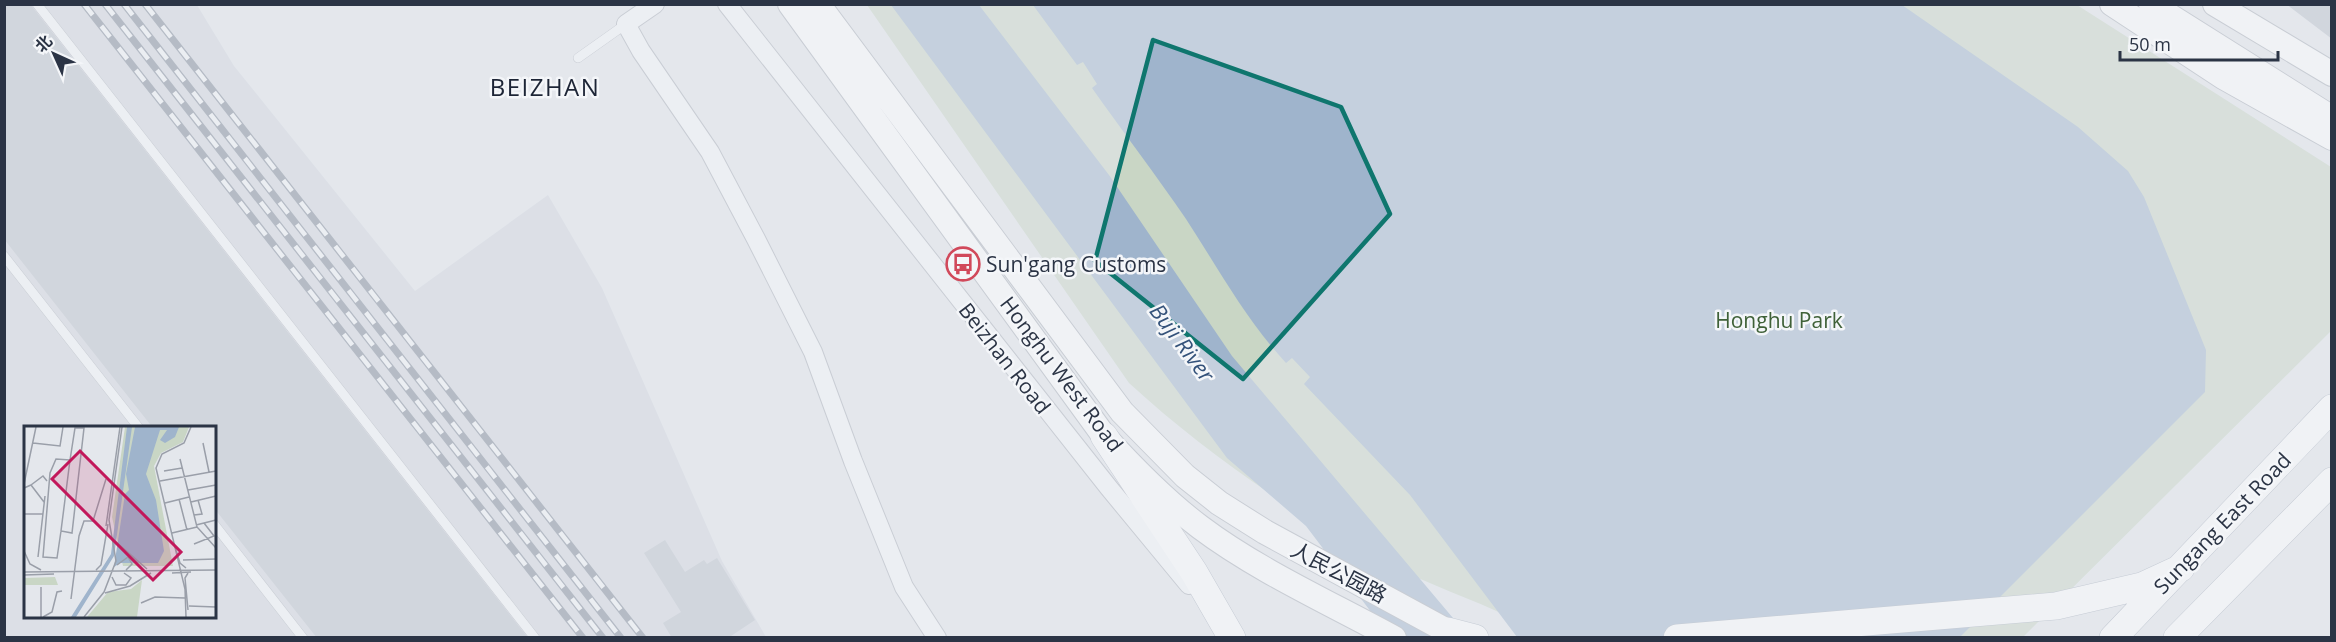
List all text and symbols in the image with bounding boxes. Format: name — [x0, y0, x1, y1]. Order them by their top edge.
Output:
north arrow — [24, 24, 84, 84]
scale bar — [2120, 24, 2278, 62]
text: 北 — [30, 30, 57, 57]
text: 50 m — [2129, 32, 2171, 56]
district label: BEIZHAN — [490, 70, 600, 103]
bus stop icon: Sun'gang Customs — [945, 246, 981, 282]
place label: Sun'gang Customs — [986, 250, 1166, 278]
street label: Honghu West Road — [994, 291, 1130, 457]
street label: Beizhan Road — [953, 297, 1057, 419]
water label: Buji River — [1144, 297, 1223, 388]
park label: Honghu Park — [1715, 306, 1843, 334]
inset map — [24, 426, 216, 618]
street label: Sungang East Road — [2147, 446, 2297, 600]
street label: 人民公园路 — [1286, 535, 1392, 609]

